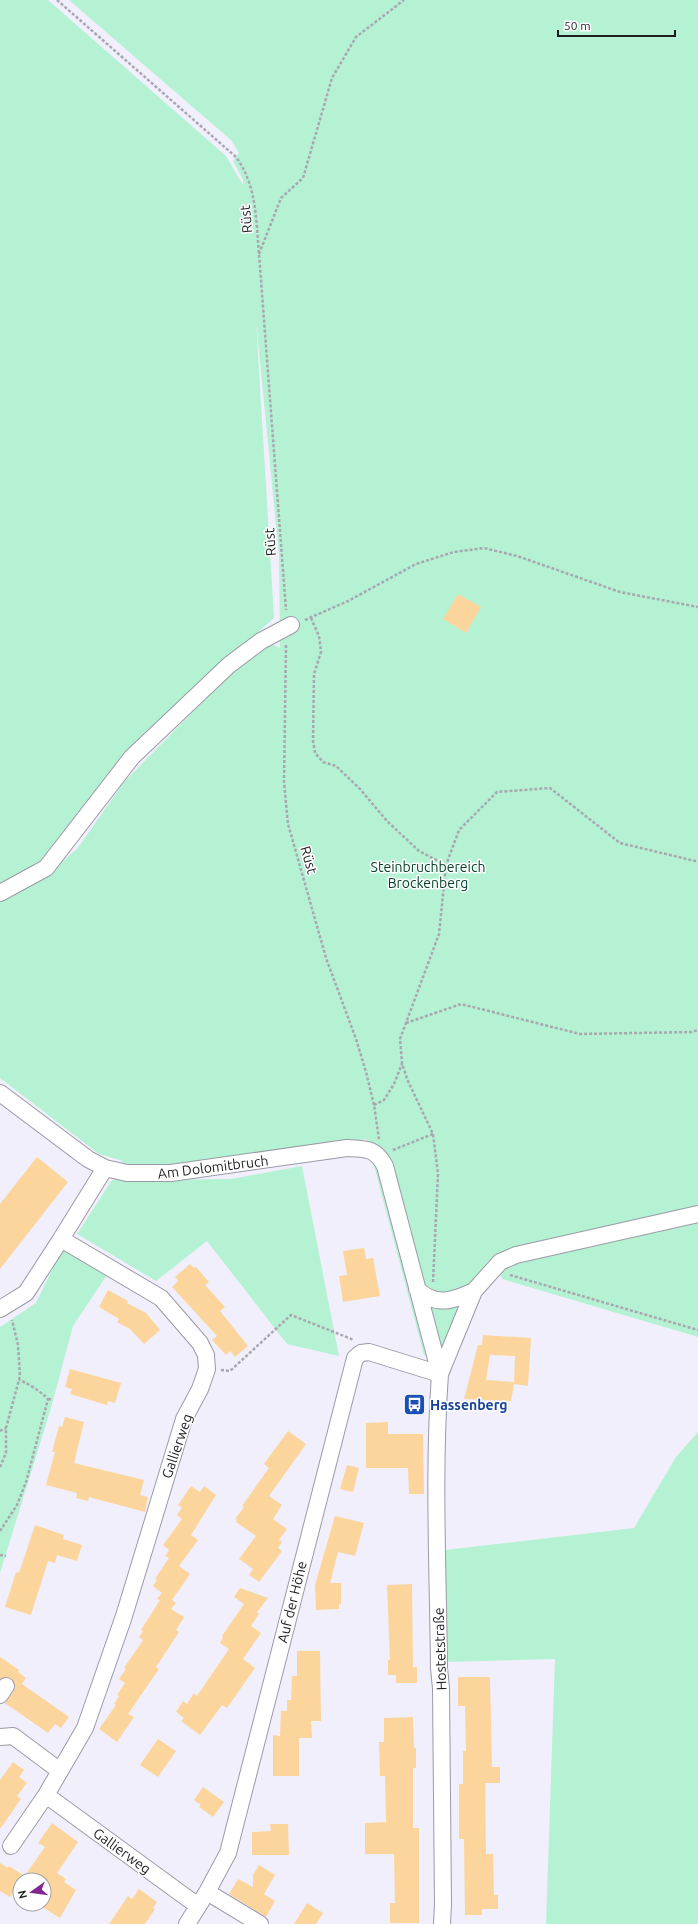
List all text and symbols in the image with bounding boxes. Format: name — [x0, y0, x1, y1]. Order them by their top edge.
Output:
scale bar — [558, 12, 675, 38]
text: 50 m — [564, 19, 591, 32]
street label: Rüst — [237, 204, 255, 234]
street label: Rüst — [261, 527, 279, 557]
street label: Rüst — [297, 844, 321, 876]
park label: Steinbruchbereich Brockenberg — [371, 859, 485, 891]
street label: Am Dolomitbruch — [157, 1152, 269, 1182]
bus stop icon: Hassenberg — [402, 1392, 428, 1418]
place label: Hassenberg — [430, 1397, 508, 1413]
street label: Gallierweg — [159, 1412, 195, 1480]
street label: Auf der Höhe — [274, 1559, 310, 1645]
street label: Hostetstraße — [431, 1607, 449, 1691]
street label: Gallierweg — [90, 1825, 154, 1877]
north arrow — [12, 1872, 52, 1912]
text: N — [15, 1889, 29, 1900]

